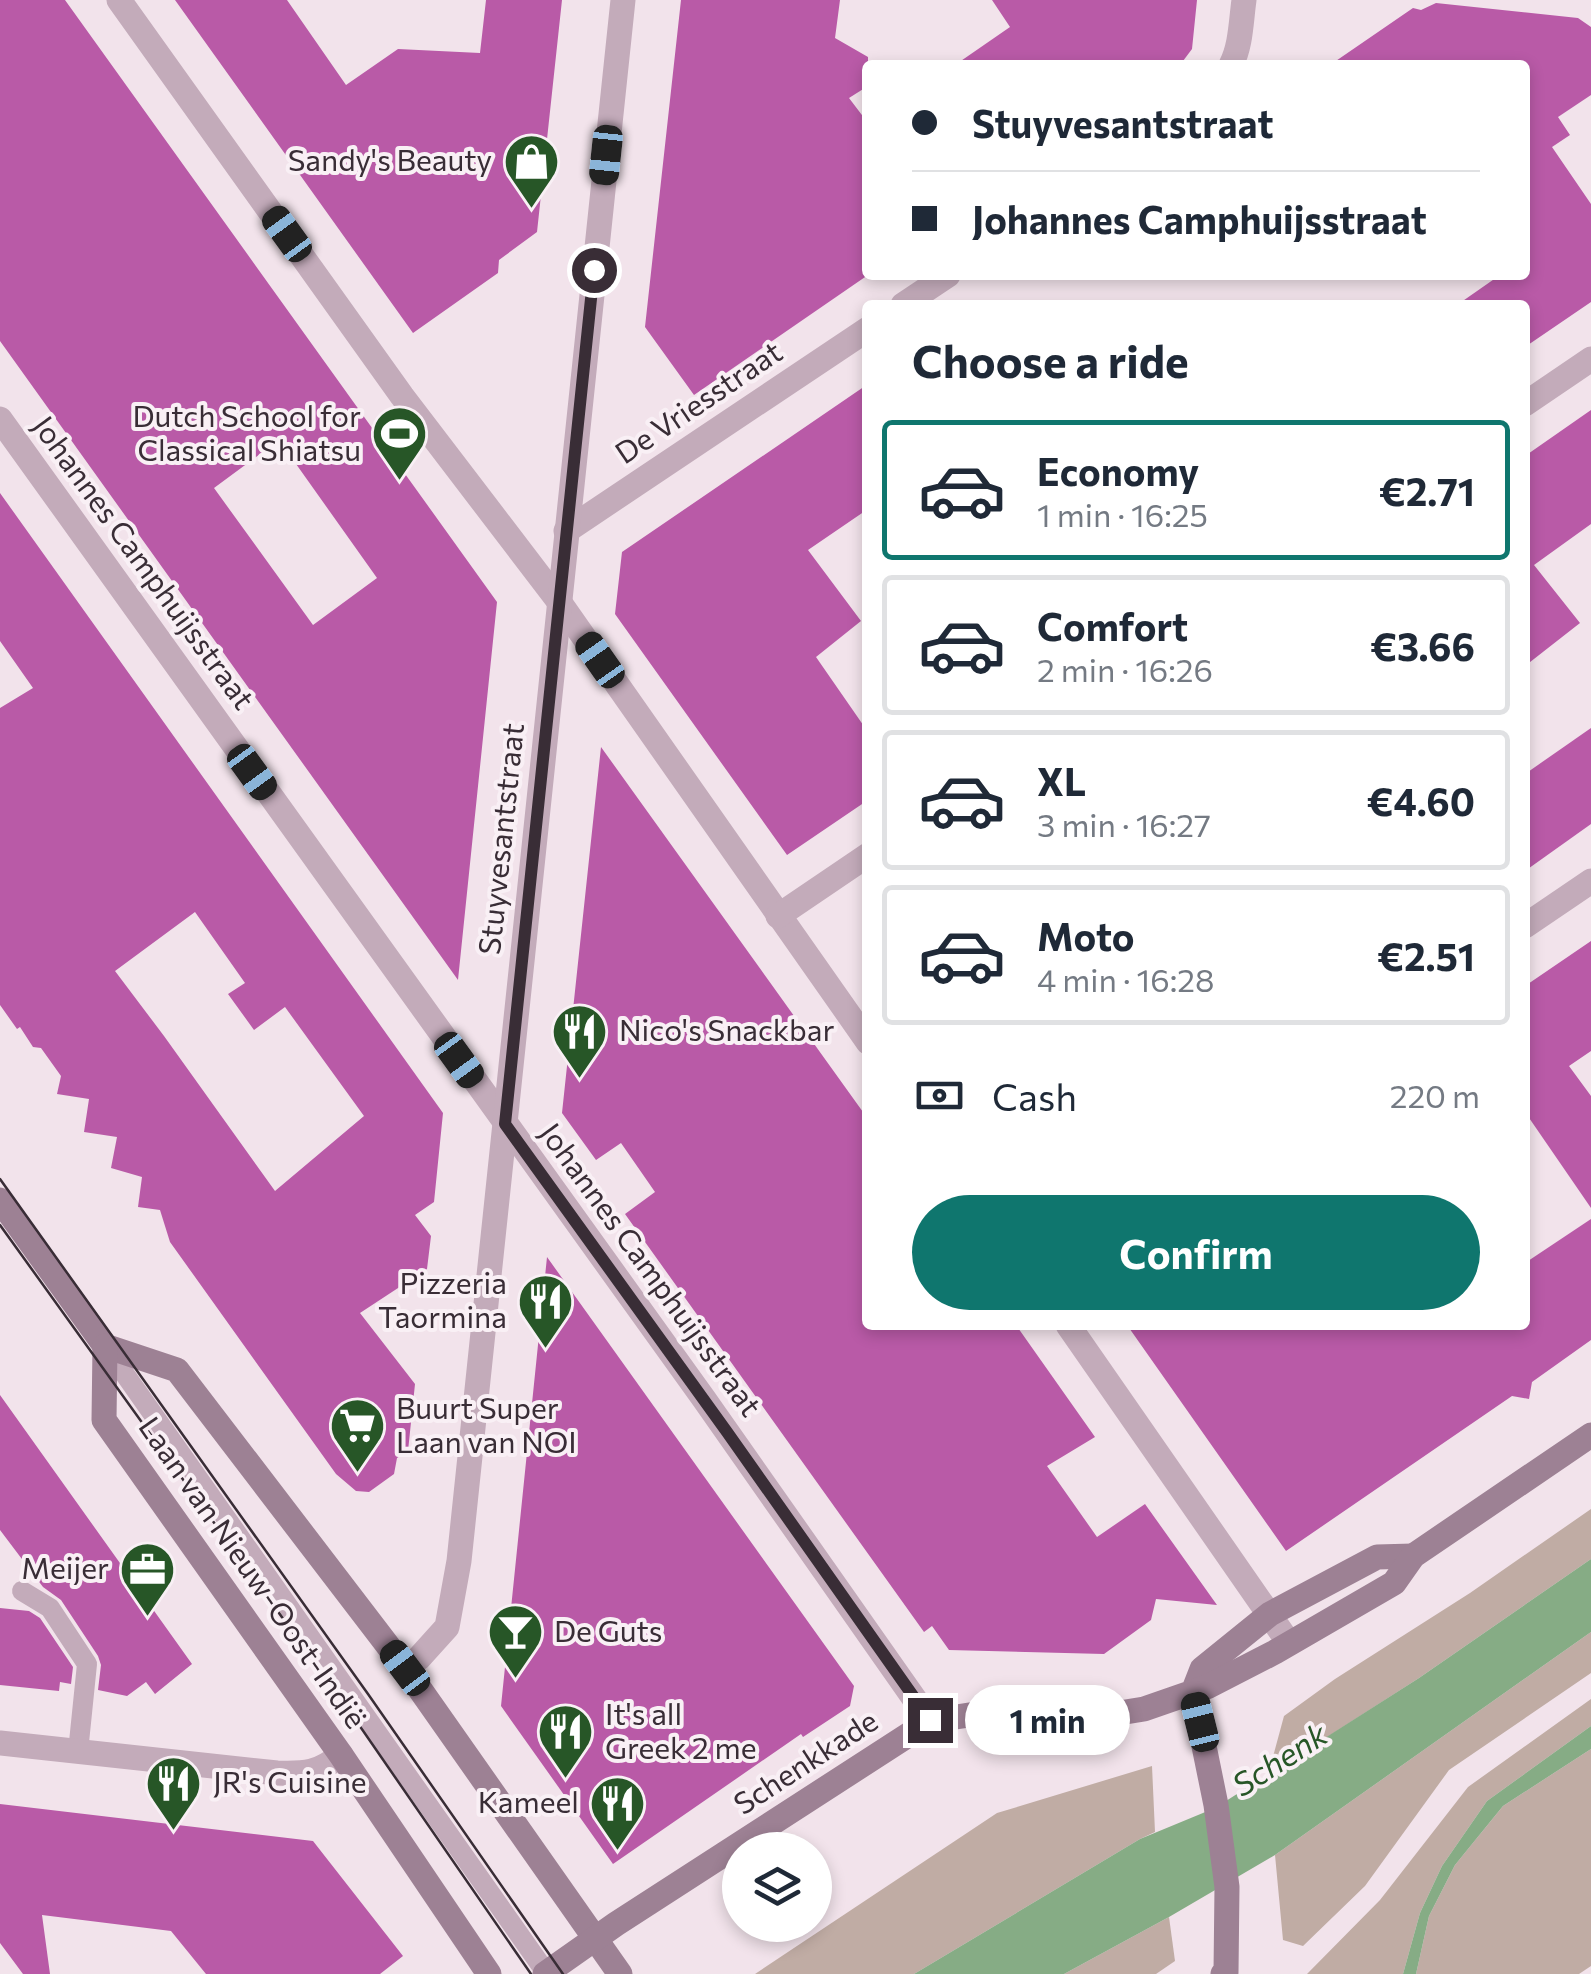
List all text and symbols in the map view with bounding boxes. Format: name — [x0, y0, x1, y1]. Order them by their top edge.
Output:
text: Stuyvesantstraat — [972, 99, 1274, 146]
car — [588, 124, 624, 186]
shop icon: Sandy's Beauty — [501, 131, 561, 210]
place label: Sandy's Beauty — [288, 140, 492, 177]
text: Johannes Camphuijsstraat — [972, 195, 1427, 242]
car — [257, 201, 317, 267]
route start — [572, 248, 617, 293]
street label: De Vriesstraat — [607, 332, 788, 470]
text: Choose a ride — [912, 332, 1189, 387]
place label: Dutch School for Classical Shiatsu — [132, 396, 361, 467]
sports icon: Dutch School for Classical Shiatsu — [370, 404, 430, 483]
street label: Johannes Camphuijsstraat — [26, 408, 264, 715]
icon: car — [917, 445, 1007, 535]
text: Economy — [1037, 447, 1199, 494]
text: €2.71 — [1379, 467, 1475, 514]
text: 1 min · 16:25 — [1037, 494, 1208, 534]
icon: car — [917, 600, 1007, 690]
text: Comfort — [1037, 602, 1188, 649]
text: €3.66 — [1370, 622, 1475, 669]
car — [571, 627, 629, 693]
text: 2 min · 16:26 — [1037, 649, 1213, 689]
street label: Stuyvesantstraat — [469, 721, 530, 956]
car — [222, 739, 282, 805]
icon: car — [917, 755, 1007, 845]
text: XL — [1037, 757, 1086, 804]
text: €4.60 — [1367, 777, 1475, 824]
text: 3 min · 16:27 — [1037, 804, 1211, 844]
icon: car — [917, 910, 1007, 1000]
text: Moto — [1037, 912, 1135, 959]
text: €2.51 — [1377, 932, 1475, 979]
text: 4 min · 16:28 — [1037, 959, 1214, 999]
restaurant icon: Nico's Snackbar — [550, 1001, 610, 1080]
place label: Nico's Snackbar — [619, 1010, 835, 1047]
car — [429, 1027, 489, 1093]
icon: cash — [912, 1068, 967, 1123]
text: Cash — [992, 1072, 1077, 1119]
text: 220 m — [1390, 1075, 1480, 1115]
street label: Johannes Camphuijsstraat — [533, 1115, 771, 1422]
button: Confirm — [912, 1195, 1480, 1310]
place label: Pizzeria Taormina — [378, 1263, 507, 1334]
restaurant icon: Pizzeria Taormina — [516, 1271, 576, 1350]
place label: Buurt Super Laan van NOI — [396, 1388, 577, 1459]
supermarket icon: Buurt Super Laan van NOI — [327, 1396, 387, 1475]
street label: Laan van Nieuw-Oost-Indië — [132, 1409, 376, 1735]
office icon: Meijer — [118, 1539, 178, 1618]
place label: Meijer — [21, 1548, 109, 1585]
bar icon: De Guts — [485, 1602, 545, 1681]
place label: De Guts — [554, 1611, 662, 1648]
car — [375, 1635, 435, 1701]
callout: 1 min — [965, 1685, 1130, 1755]
car — [1178, 1689, 1222, 1755]
place label: It's all Greek 2 me — [605, 1694, 757, 1765]
route end — [908, 1698, 953, 1743]
text: 1 min — [1010, 1700, 1085, 1740]
street label: Schenkkade — [726, 1701, 883, 1821]
restaurant icon: It's all Greek 2 me — [536, 1702, 596, 1781]
water label: Schenk — [1224, 1712, 1335, 1804]
restaurant icon: JR's Cuisine — [144, 1753, 204, 1832]
place label: JR's Cuisine — [213, 1762, 367, 1799]
restaurant icon: Kameel — [588, 1773, 648, 1852]
place label: Kameel — [478, 1782, 579, 1819]
map controls — [722, 1832, 832, 1942]
button: layers — [722, 1832, 832, 1942]

